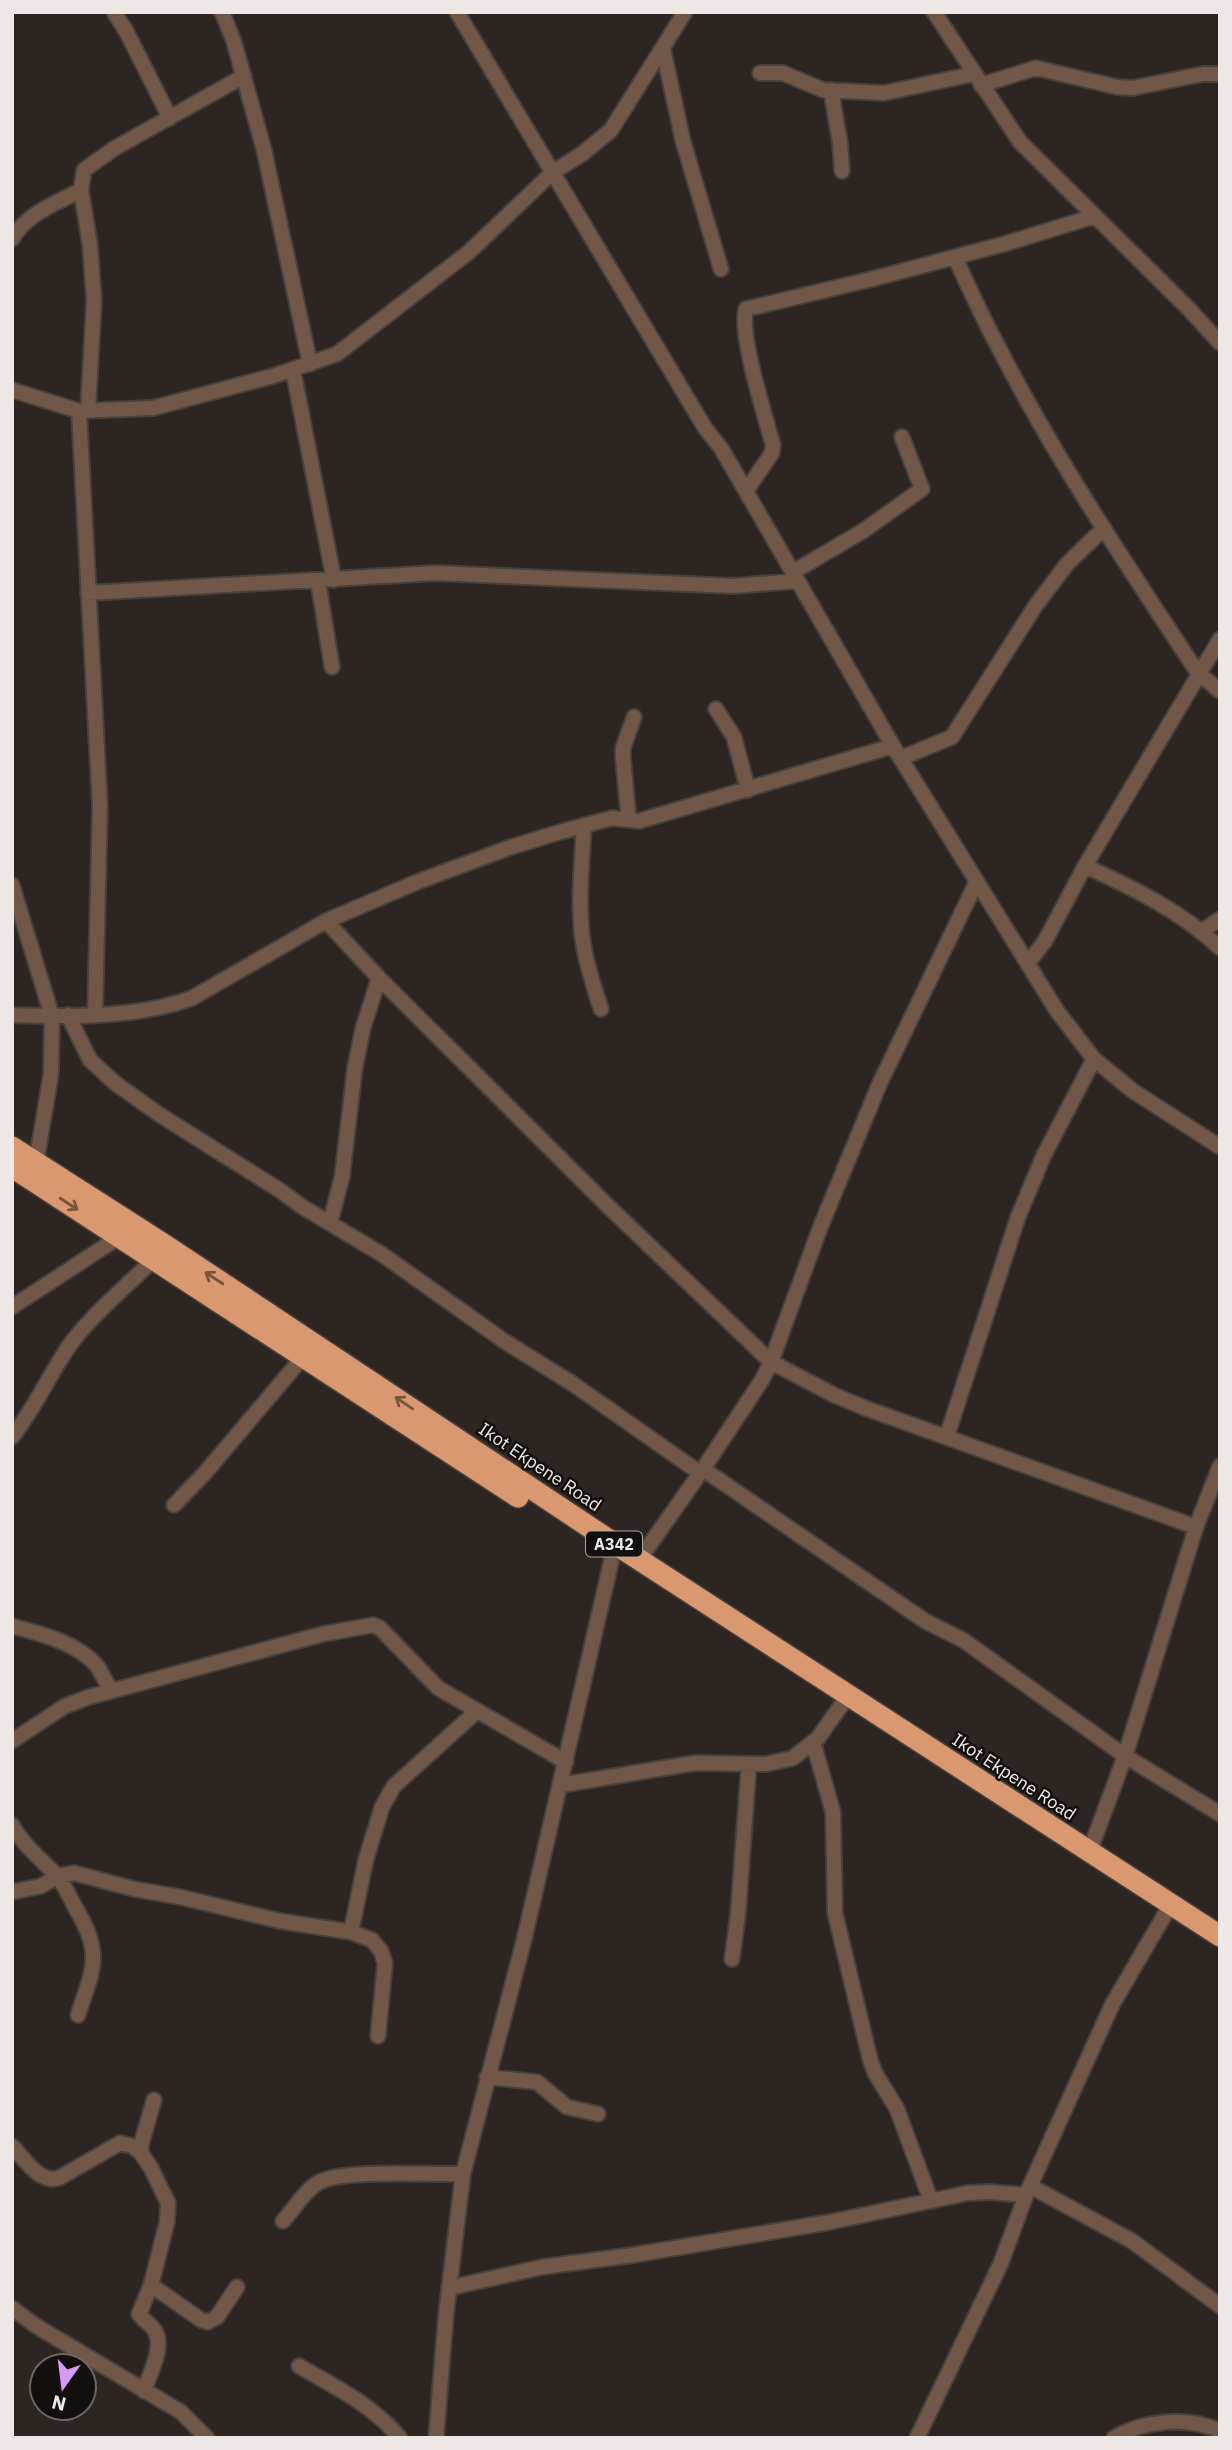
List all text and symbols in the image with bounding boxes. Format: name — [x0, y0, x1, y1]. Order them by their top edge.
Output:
one-way arrow — [59, 1198, 79, 1212]
one-way arrow — [205, 1270, 224, 1285]
one-way arrow — [394, 1396, 414, 1410]
street label: Ikot Ekpene Road — [475, 1417, 606, 1516]
road number: A342 — [586, 1532, 642, 1556]
street label: Ikot Ekpene Road — [948, 1728, 1081, 1825]
north arrow — [28, 2352, 98, 2422]
text: N — [49, 2390, 68, 2417]

